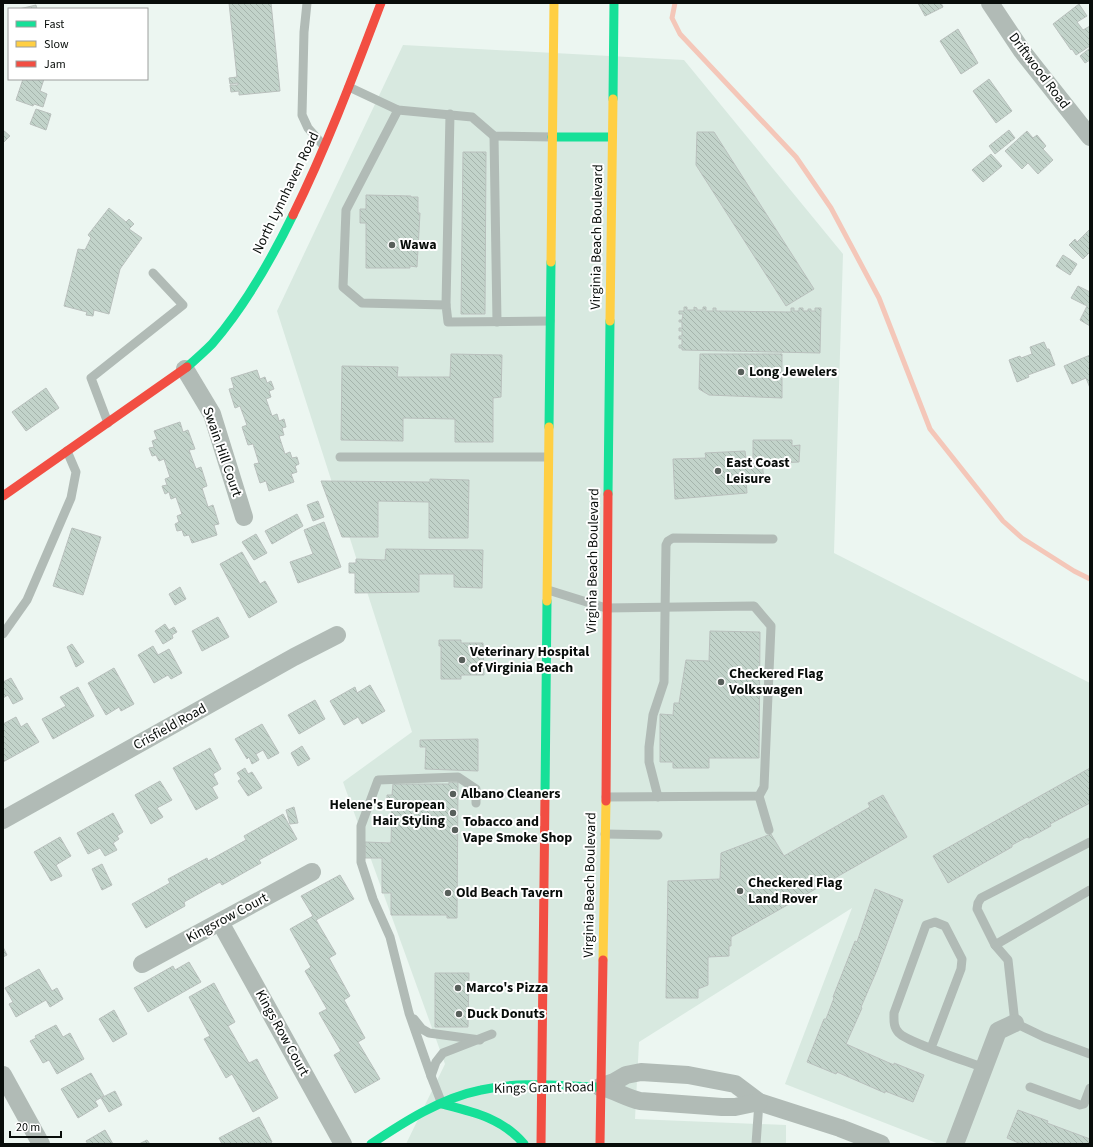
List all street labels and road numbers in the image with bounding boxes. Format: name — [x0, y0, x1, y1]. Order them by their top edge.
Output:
street label: Driftwood Road — [1004, 29, 1074, 113]
street label: North Lynnhaven Road — [248, 129, 324, 257]
street label: Virginia Beach Boulevard — [586, 164, 608, 310]
street label: Swain Hill Court — [197, 404, 247, 500]
street label: Virginia Beach Boulevard — [582, 488, 604, 634]
street label: Crisfield Road — [130, 699, 210, 755]
street label: Virginia Beach Boulevard — [579, 812, 601, 958]
street label: Kingsrow Court — [183, 888, 272, 948]
street label: Kings Row Court — [250, 986, 314, 1080]
street label: Kings Grant Road — [494, 1077, 594, 1099]

